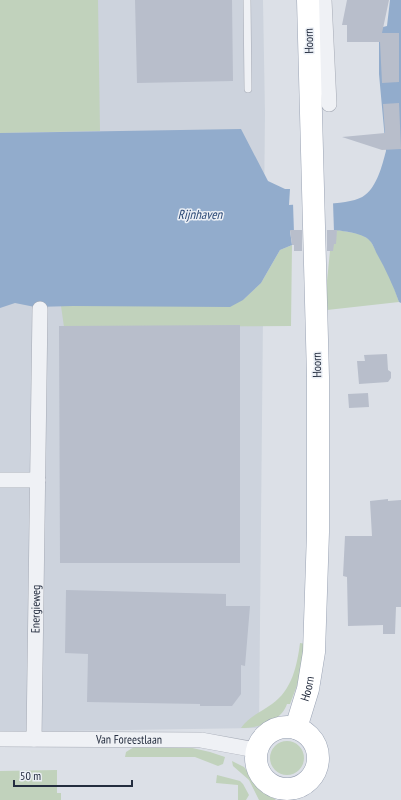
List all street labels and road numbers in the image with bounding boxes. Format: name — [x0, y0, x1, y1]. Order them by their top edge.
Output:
street label: Hoorn — [301, 28, 316, 54]
street label: Hoorn — [309, 352, 324, 378]
street label: Energieweg — [27, 585, 43, 633]
street label: Hoorn — [297, 675, 317, 703]
street label: Van Foreestlaan — [95, 731, 162, 747]

